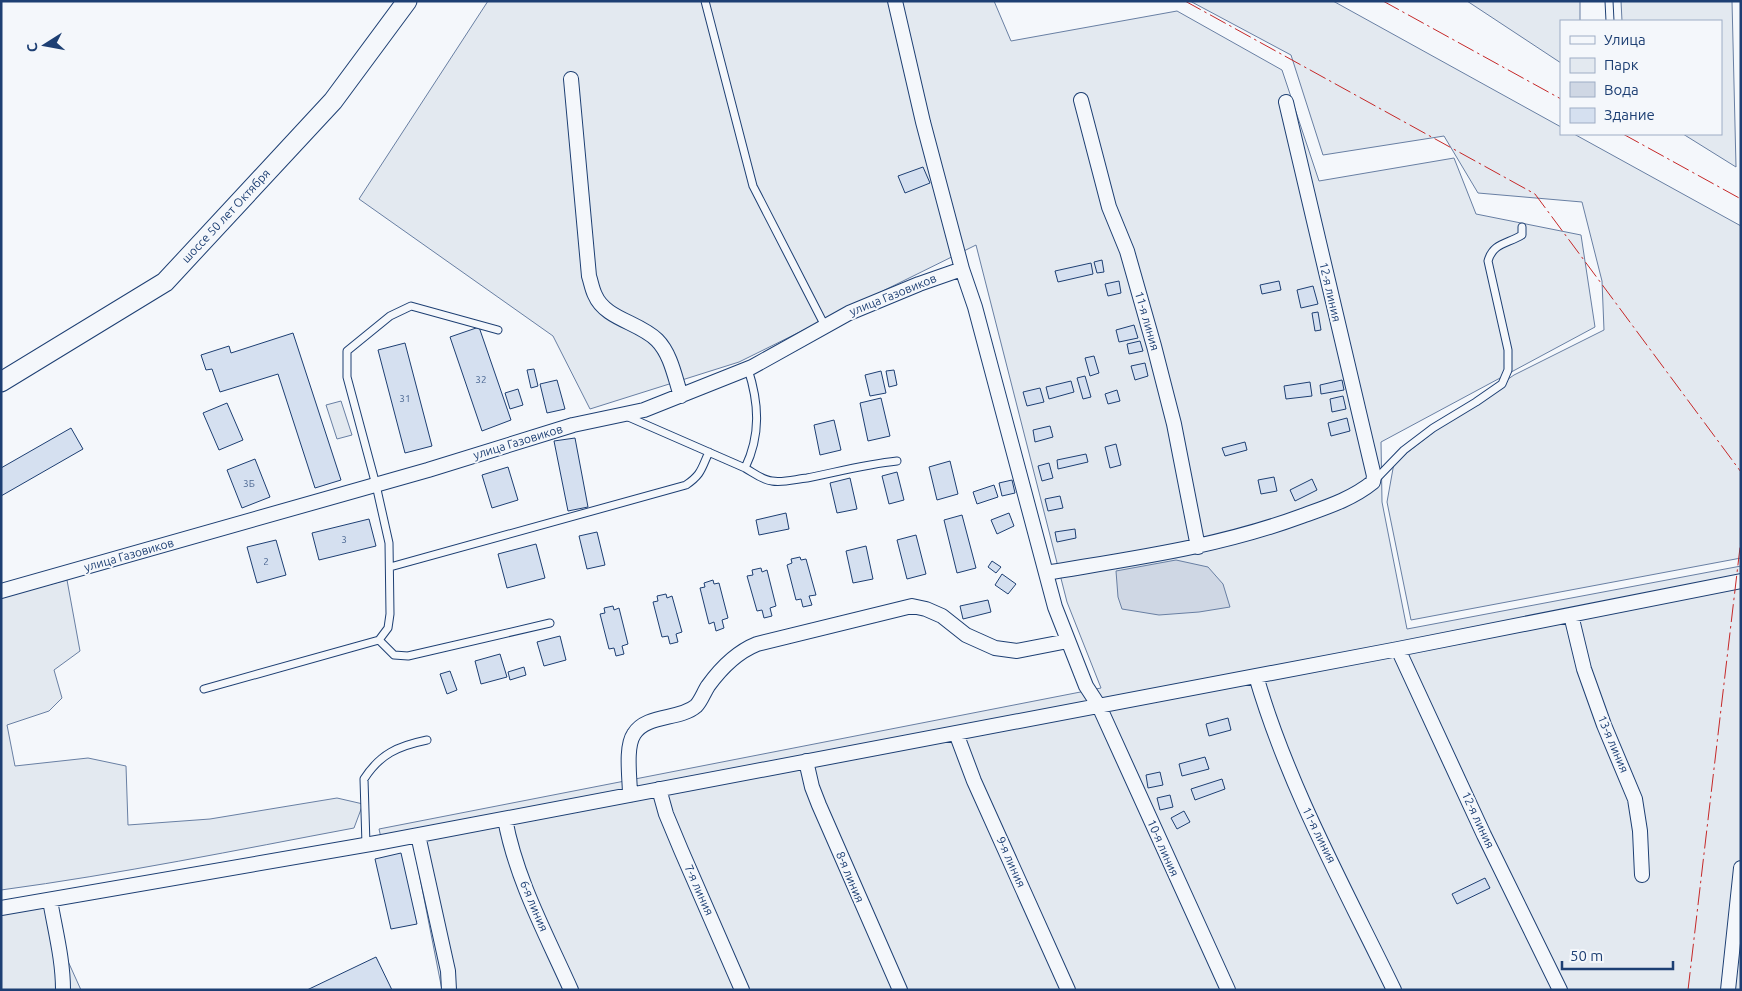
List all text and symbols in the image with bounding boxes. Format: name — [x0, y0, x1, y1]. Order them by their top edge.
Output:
north arrow — [20, 20, 70, 70]
legend — [1560, 20, 1722, 135]
text: Улица — [1604, 31, 1646, 48]
text: С — [24, 42, 41, 53]
text: Парк — [1604, 56, 1639, 73]
text: Вода — [1604, 81, 1639, 98]
text: Здание — [1604, 106, 1655, 123]
street label: шоссе 50 лет Октября — [179, 166, 272, 265]
street label: 12-я линия — [1317, 261, 1344, 323]
street label: улица Газовиков — [847, 271, 938, 318]
street label: 11-я линия — [1133, 290, 1162, 352]
house number: 32 — [475, 374, 487, 385]
house number: 31 — [399, 393, 411, 404]
street label: улица Газовиков — [472, 422, 564, 461]
house number: 3Б — [243, 478, 255, 489]
house number: 3 — [341, 534, 347, 545]
street label: улица Газовиков — [82, 535, 175, 574]
house number: 2 — [263, 556, 269, 567]
street label: 13-я линия — [1596, 713, 1631, 774]
street label: 12-я линия — [1460, 789, 1497, 850]
street label: 11-я линия — [1300, 805, 1339, 865]
street label: 10-я линия — [1145, 817, 1182, 878]
street label: 9-я линия — [995, 834, 1028, 889]
street label: 8-я линия — [834, 849, 867, 904]
street label: 7-я линия — [683, 862, 716, 917]
street label: 6-я линия — [518, 878, 551, 933]
scale bar — [1562, 938, 1673, 970]
text: 50 m — [1570, 947, 1603, 964]

